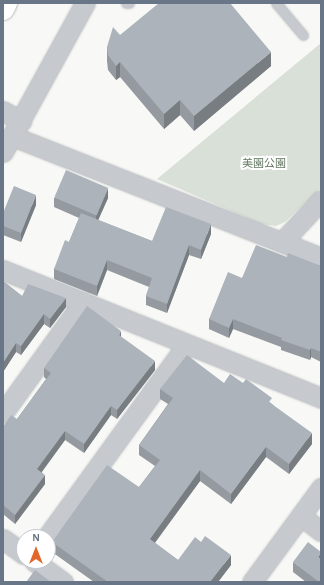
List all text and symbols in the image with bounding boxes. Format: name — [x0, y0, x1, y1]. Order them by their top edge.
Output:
park label: 美園公園 — [242, 157, 286, 171]
north arrow — [16, 529, 56, 569]
text: N — [32, 532, 40, 543]

